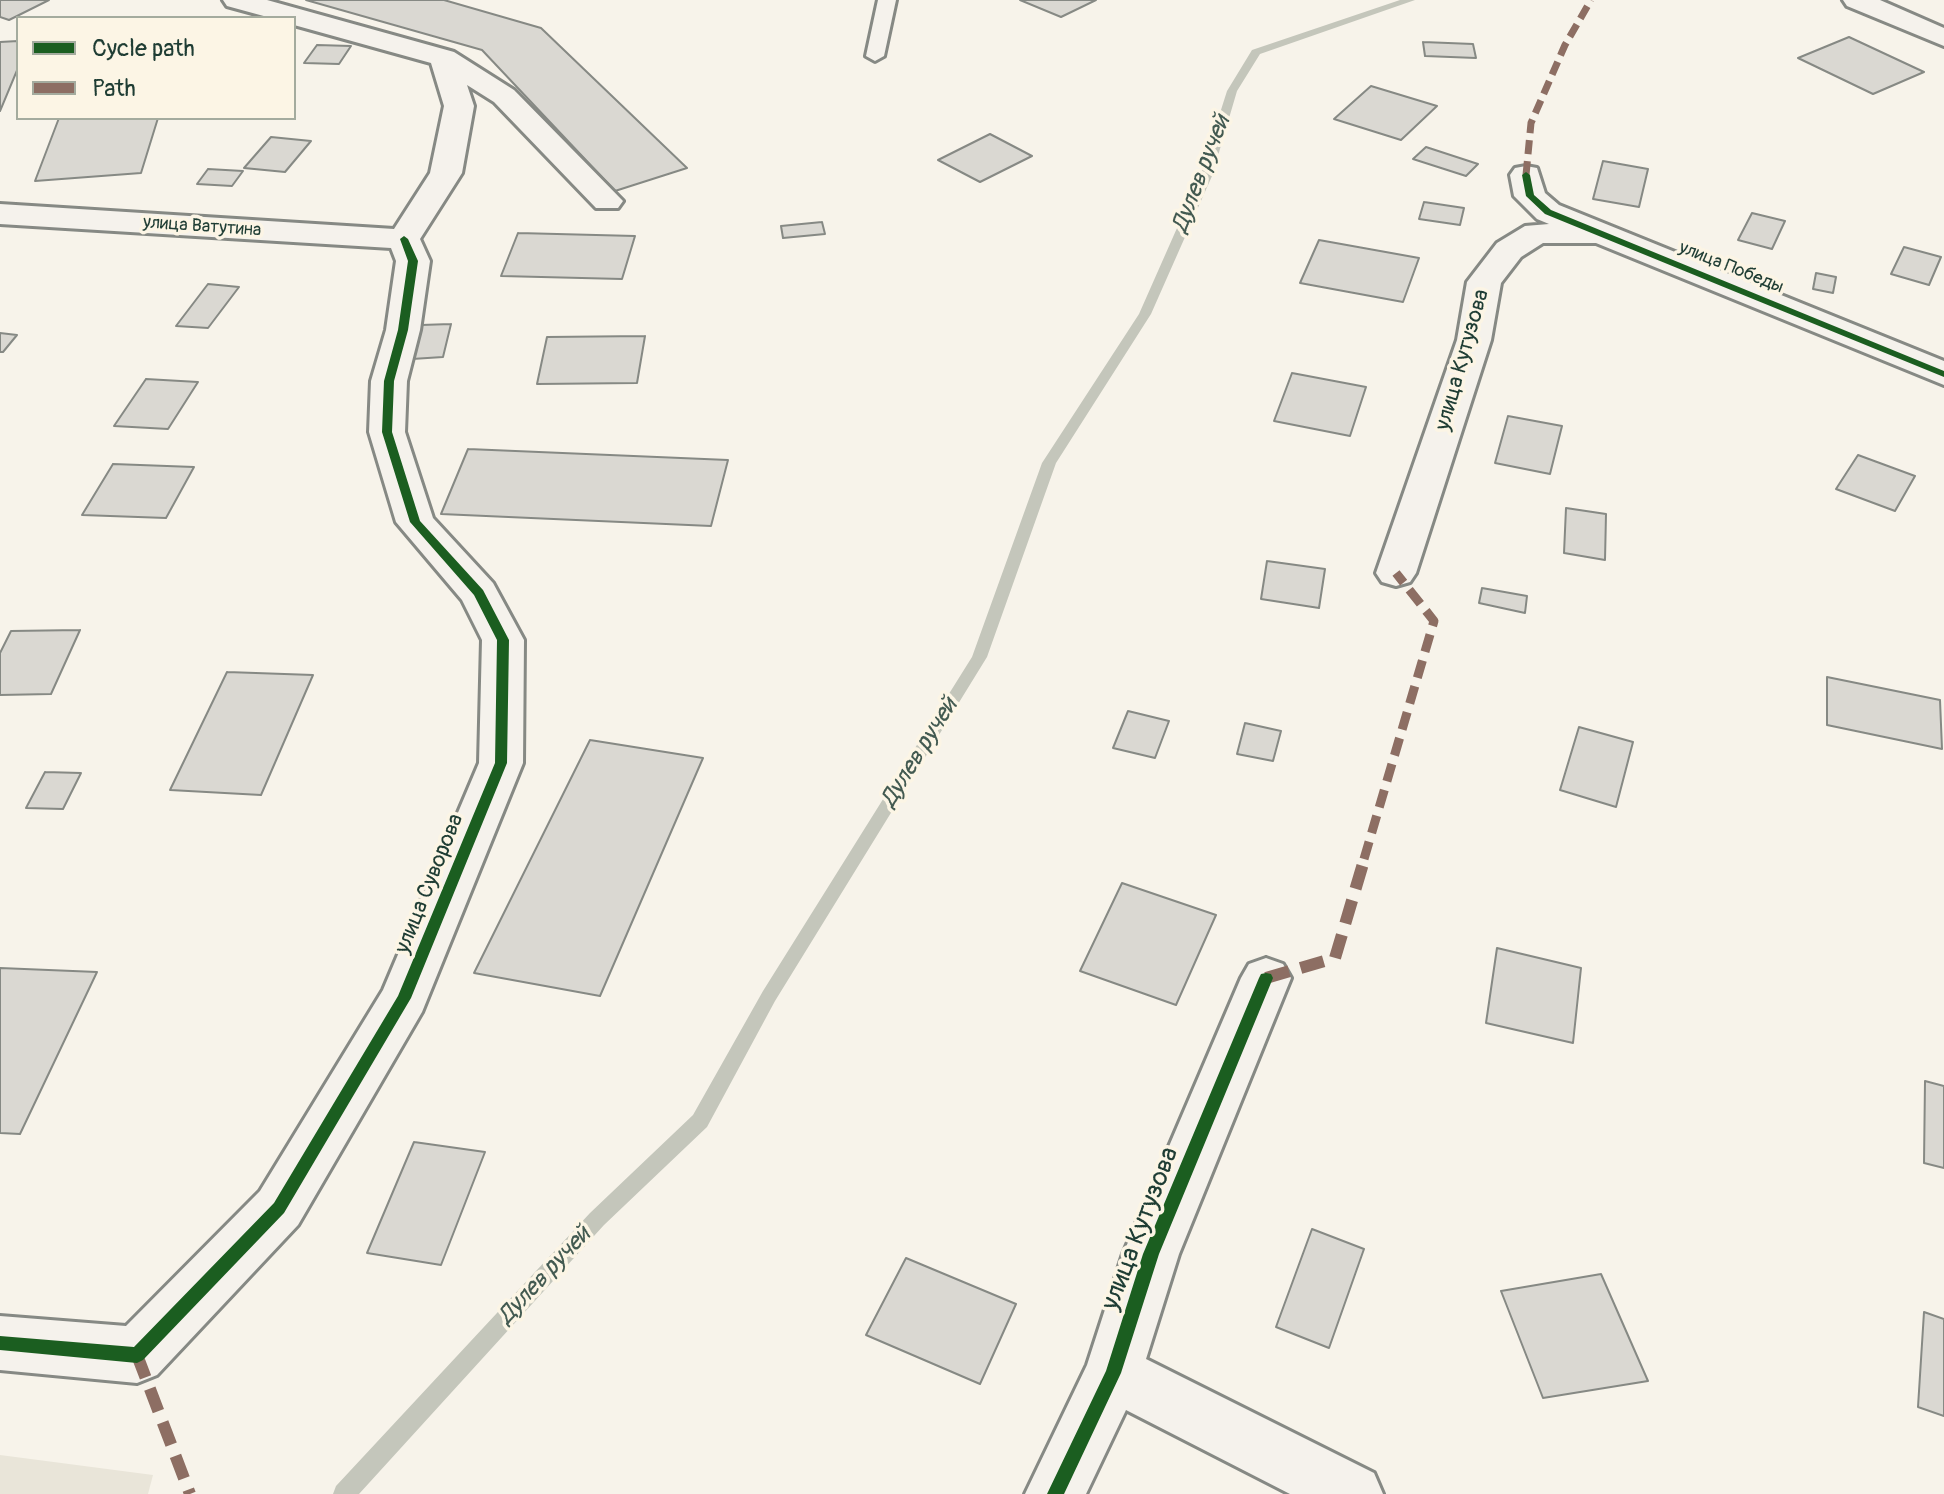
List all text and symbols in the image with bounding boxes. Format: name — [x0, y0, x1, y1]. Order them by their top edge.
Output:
legend — [16, 16, 296, 120]
text: Cycle path — [92, 34, 195, 63]
text: Path — [92, 74, 136, 103]
water label: Дулев ручей — [1166, 111, 1238, 237]
street label: улица Ватутина — [142, 212, 262, 242]
street label: улица Победы — [1676, 237, 1786, 299]
street label: улица Кутузова — [1430, 286, 1496, 434]
water label: Дулев ручей — [875, 693, 965, 813]
street label: улица Суворова — [390, 810, 470, 958]
street label: улица Кутузова — [1096, 1143, 1186, 1315]
water label: Дулев ручей — [492, 1221, 598, 1331]

